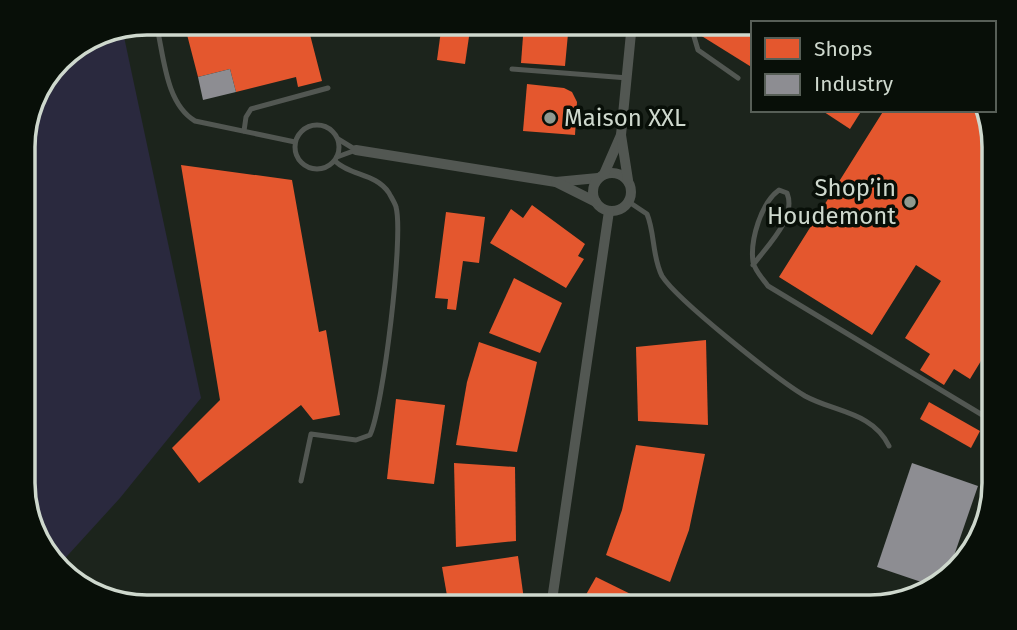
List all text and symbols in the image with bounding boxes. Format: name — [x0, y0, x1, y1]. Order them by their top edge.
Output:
legend — [751, 21, 996, 112]
text: Shops — [814, 36, 872, 62]
text: Industry — [814, 71, 894, 97]
place label: Maison XXL — [564, 104, 686, 132]
marker: Maison XXL — [542, 110, 558, 126]
place label: Shop’in Houdemont — [767, 174, 896, 230]
marker: Shop’in Houdemont — [902, 194, 918, 210]

